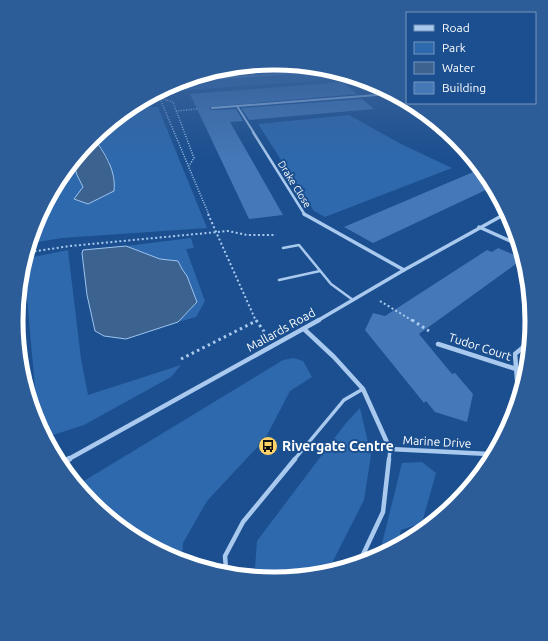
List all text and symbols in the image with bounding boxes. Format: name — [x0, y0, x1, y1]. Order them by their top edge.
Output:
legend — [406, 12, 536, 104]
text: Road — [442, 21, 470, 34]
text: Park — [442, 41, 466, 54]
text: Water — [442, 61, 475, 74]
text: Building — [442, 81, 486, 94]
street label: Drake Close — [276, 159, 313, 210]
street label: Mallards Road — [244, 305, 317, 354]
street label: Tudor Court — [447, 330, 513, 363]
street label: Marine Drive — [402, 433, 472, 450]
bus stop icon: Rivergate Centre — [257, 435, 279, 457]
place label: Rivergate Centre — [282, 438, 394, 454]

